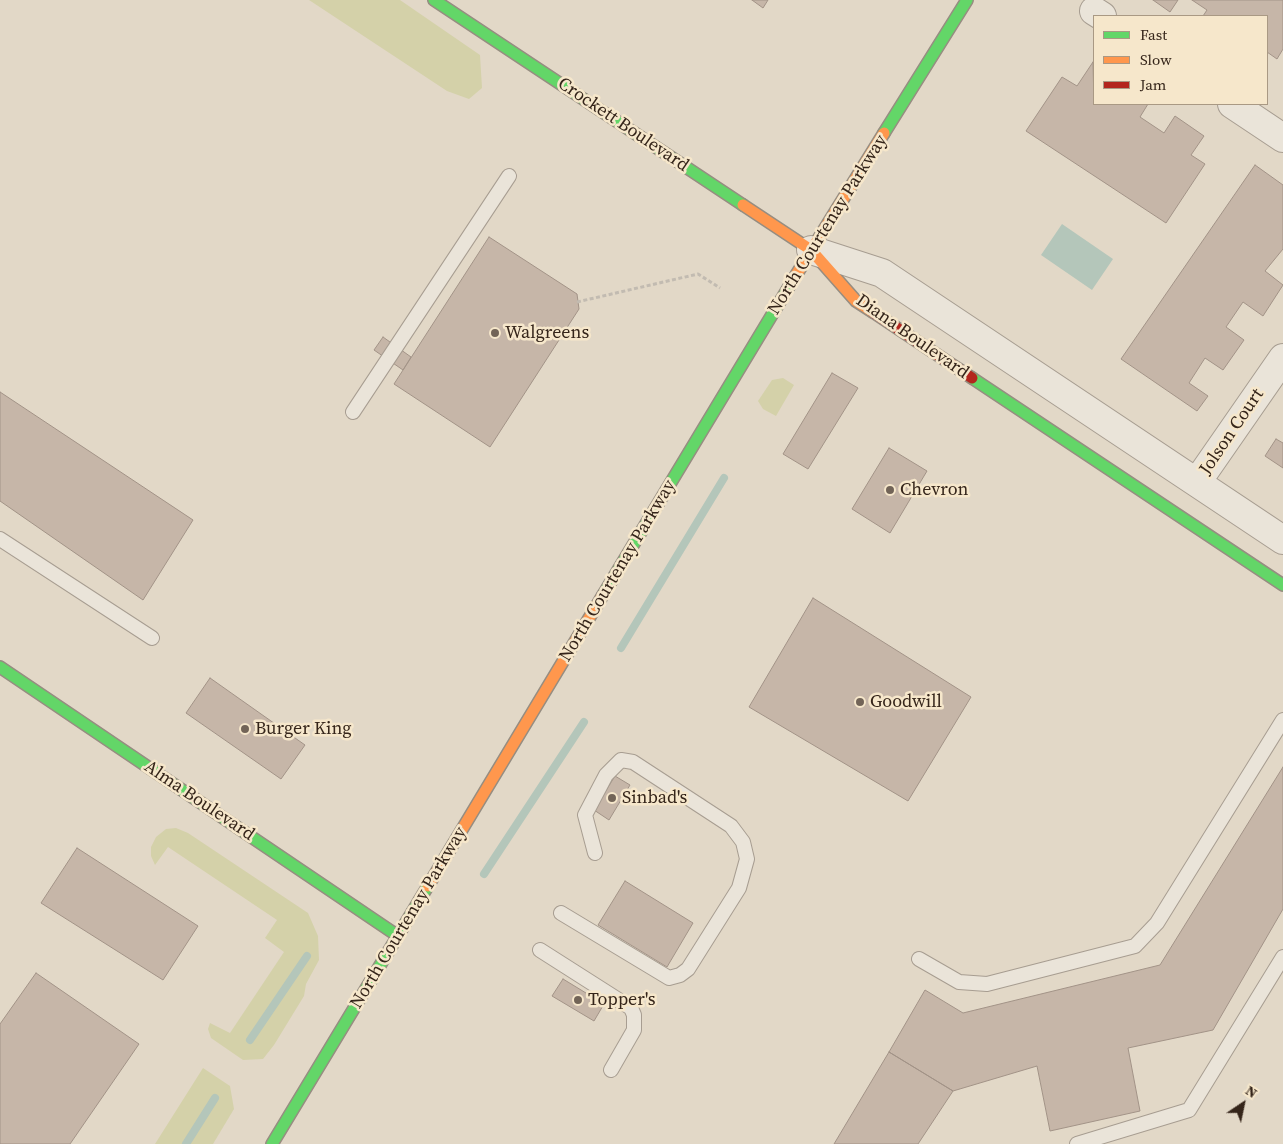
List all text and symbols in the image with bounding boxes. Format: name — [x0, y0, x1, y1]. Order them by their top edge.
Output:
legend — [1093, 15, 1268, 105]
text: Fast — [1140, 24, 1167, 45]
text: Slow — [1140, 49, 1172, 70]
street label: Crockett Boulevard — [553, 73, 693, 177]
text: Jam — [1140, 74, 1166, 95]
street label: North Courtenay Parkway — [764, 131, 892, 319]
street label: Diana Boulevard — [851, 290, 973, 384]
place label: Walgreens — [505, 322, 589, 344]
marker: Walgreens — [489, 327, 501, 339]
street label: Jolson Court — [1195, 385, 1269, 479]
street label: North Courtenay Parkway — [555, 476, 681, 666]
place label: Chevron — [900, 479, 968, 501]
marker: Chevron — [884, 484, 896, 496]
place label: Goodwill — [870, 691, 942, 713]
marker: Goodwill — [854, 696, 866, 708]
place label: Burger King — [255, 718, 352, 740]
marker: Burger King — [239, 723, 251, 735]
street label: Alma Boulevard — [140, 756, 258, 846]
place label: Sinbad's — [622, 787, 687, 809]
marker: Sinbad's — [606, 792, 618, 804]
street label: North Courtenay Parkway — [346, 823, 472, 1013]
place label: Topper's — [588, 989, 655, 1011]
marker: Topper's — [572, 994, 584, 1006]
north arrow — [1218, 1079, 1268, 1129]
text: N — [1242, 1080, 1261, 1103]

